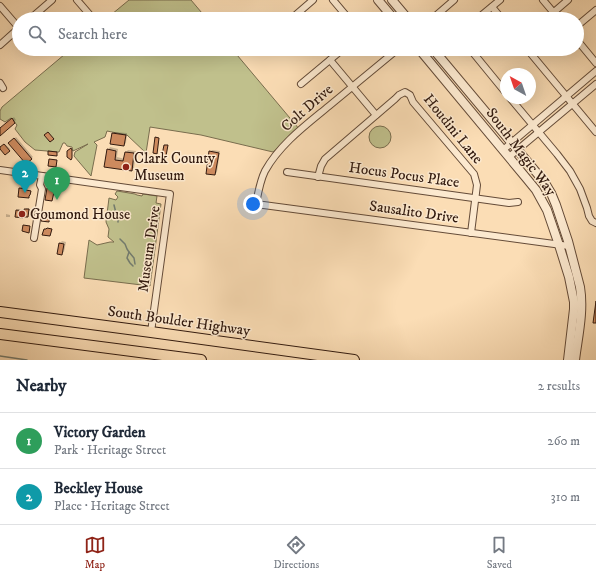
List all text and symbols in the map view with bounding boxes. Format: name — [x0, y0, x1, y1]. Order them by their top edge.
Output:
search box — [12, 12, 584, 56]
icon: search — [26, 23, 48, 45]
text: Search here — [58, 25, 127, 44]
north arrow — [500, 68, 536, 104]
street label: Colt Drive — [277, 80, 337, 136]
street label: Houdini Lane — [419, 90, 487, 168]
street label: South Magic Way — [482, 104, 561, 201]
place label: Clark County Museum — [134, 149, 216, 185]
street label: Hocus Pocus Place — [348, 158, 460, 192]
pin: 2 — [12, 160, 38, 193]
marker: Clark County Museum — [121, 162, 131, 172]
pin: 1 — [44, 167, 70, 200]
your location — [243, 194, 263, 214]
street label: Sausalito Drive — [368, 196, 460, 228]
place label: Goumond House — [30, 205, 130, 224]
street label: Museum Drive — [134, 205, 164, 293]
marker: Goumond House — [17, 209, 27, 219]
street label: South Boulder Highway — [106, 302, 252, 341]
text: Nearby — [16, 375, 66, 397]
text: 2 results — [538, 378, 580, 394]
text: Victory Garden — [54, 423, 146, 442]
text: 1 — [27, 433, 31, 449]
text: 260 m — [547, 433, 580, 449]
text: Park · Heritage Street — [54, 442, 166, 458]
text: Beckley House — [54, 479, 143, 498]
text: 2 — [26, 489, 32, 505]
text: 310 m — [551, 489, 580, 505]
text: Place · Heritage Street — [54, 498, 170, 514]
tab: Map — [84, 534, 106, 572]
tab: Directions — [274, 534, 319, 572]
tab: Saved — [487, 534, 512, 572]

